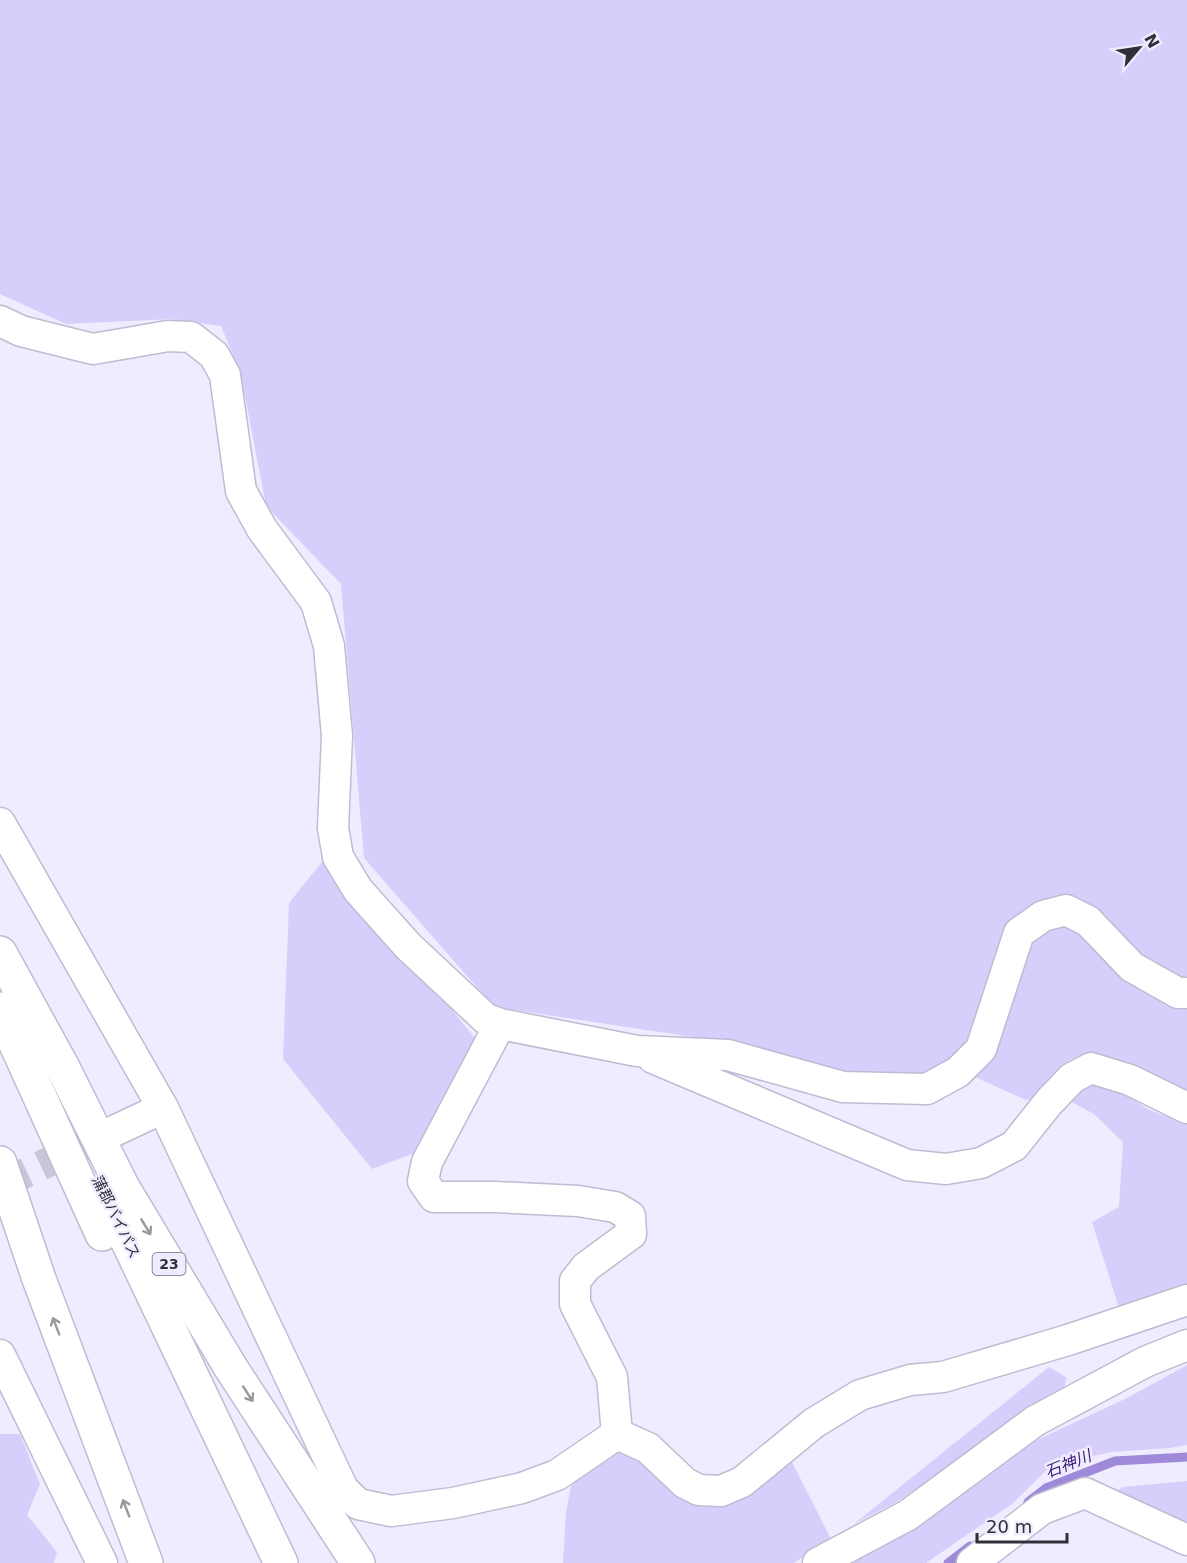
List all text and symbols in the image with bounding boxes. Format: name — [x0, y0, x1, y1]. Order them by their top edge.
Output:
north arrow — [1109, 18, 1169, 78]
text: N — [1140, 31, 1163, 51]
street label: 蒲郡バイパス — [88, 1173, 144, 1261]
one-way arrow — [141, 1218, 153, 1235]
road number: 23 — [152, 1253, 186, 1275]
one-way arrow — [50, 1317, 61, 1336]
one-way arrow — [241, 1385, 254, 1402]
water label: 石神川 — [1042, 1445, 1096, 1482]
one-way arrow — [119, 1499, 130, 1518]
scale bar — [977, 1506, 1067, 1544]
text: 20 m — [986, 1516, 1032, 1537]

